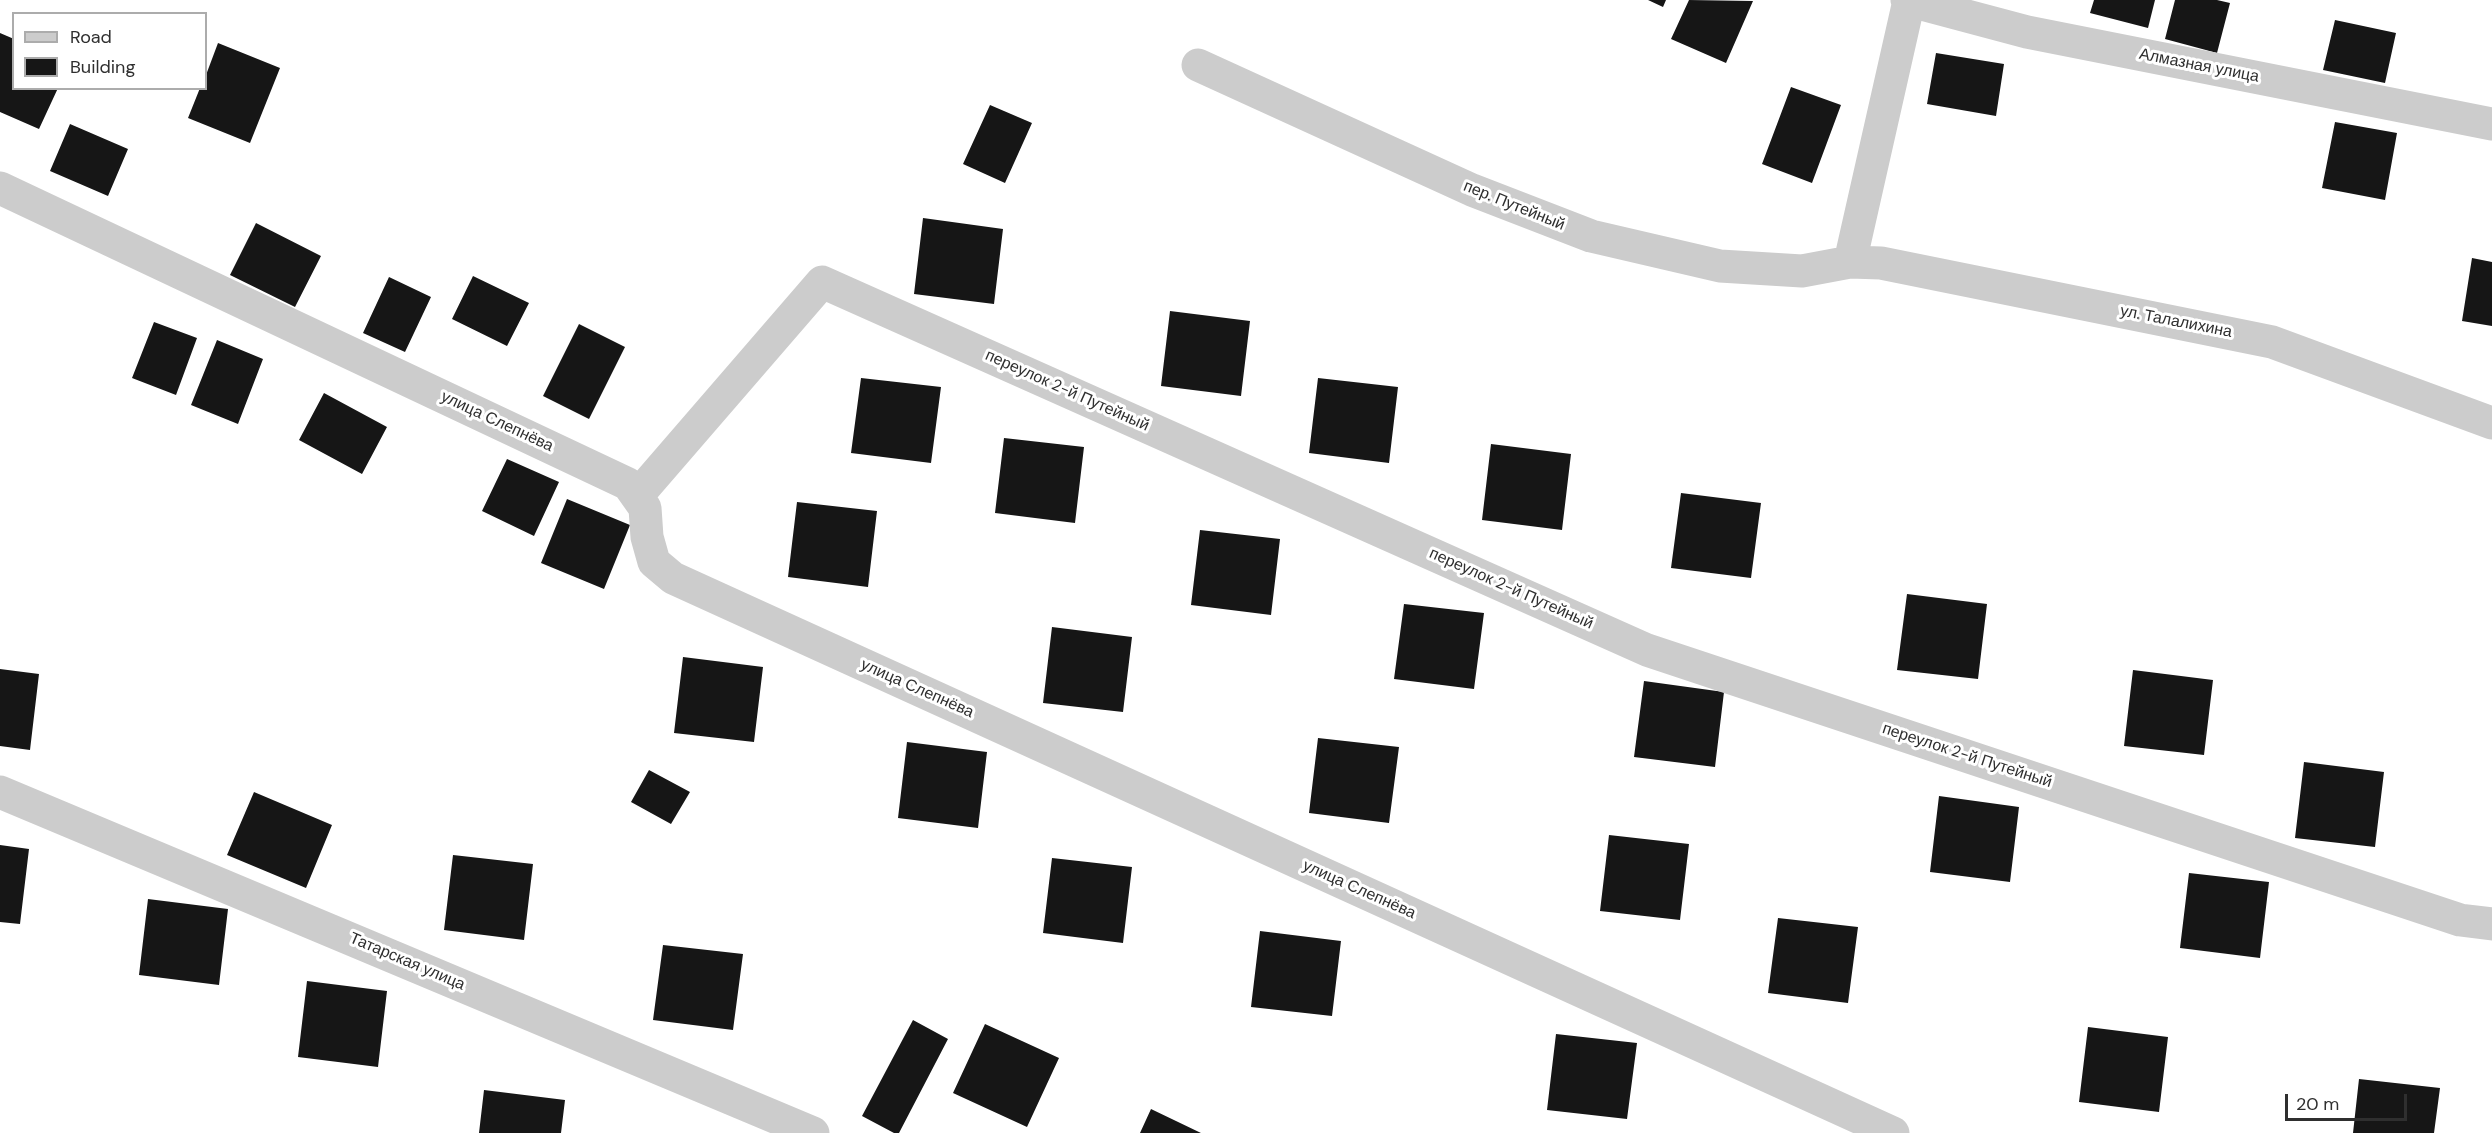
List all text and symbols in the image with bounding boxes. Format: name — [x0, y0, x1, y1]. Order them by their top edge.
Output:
legend — [12, 12, 207, 90]
text: Road — [70, 25, 112, 49]
street label: Алмазная улица — [2137, 45, 2261, 87]
text: Building — [70, 55, 135, 79]
street label: пер. Путейный — [1461, 177, 1567, 235]
street label: ул. Талалихина — [2118, 302, 2234, 342]
street label: переулок 2-й Путейный — [982, 346, 1152, 436]
street label: улица Слепнёва — [438, 388, 556, 456]
street label: переулок 2-й Путейный — [1426, 544, 1596, 634]
street label: улица Слепнёва — [858, 655, 976, 723]
street label: переулок 2-й Путейный — [1880, 719, 2054, 793]
street label: улица Слепнёва — [1300, 856, 1418, 924]
street label: Татарская улица — [346, 929, 468, 995]
scale bar — [2288, 1082, 2410, 1120]
text: 20 m — [2296, 1092, 2339, 1116]

